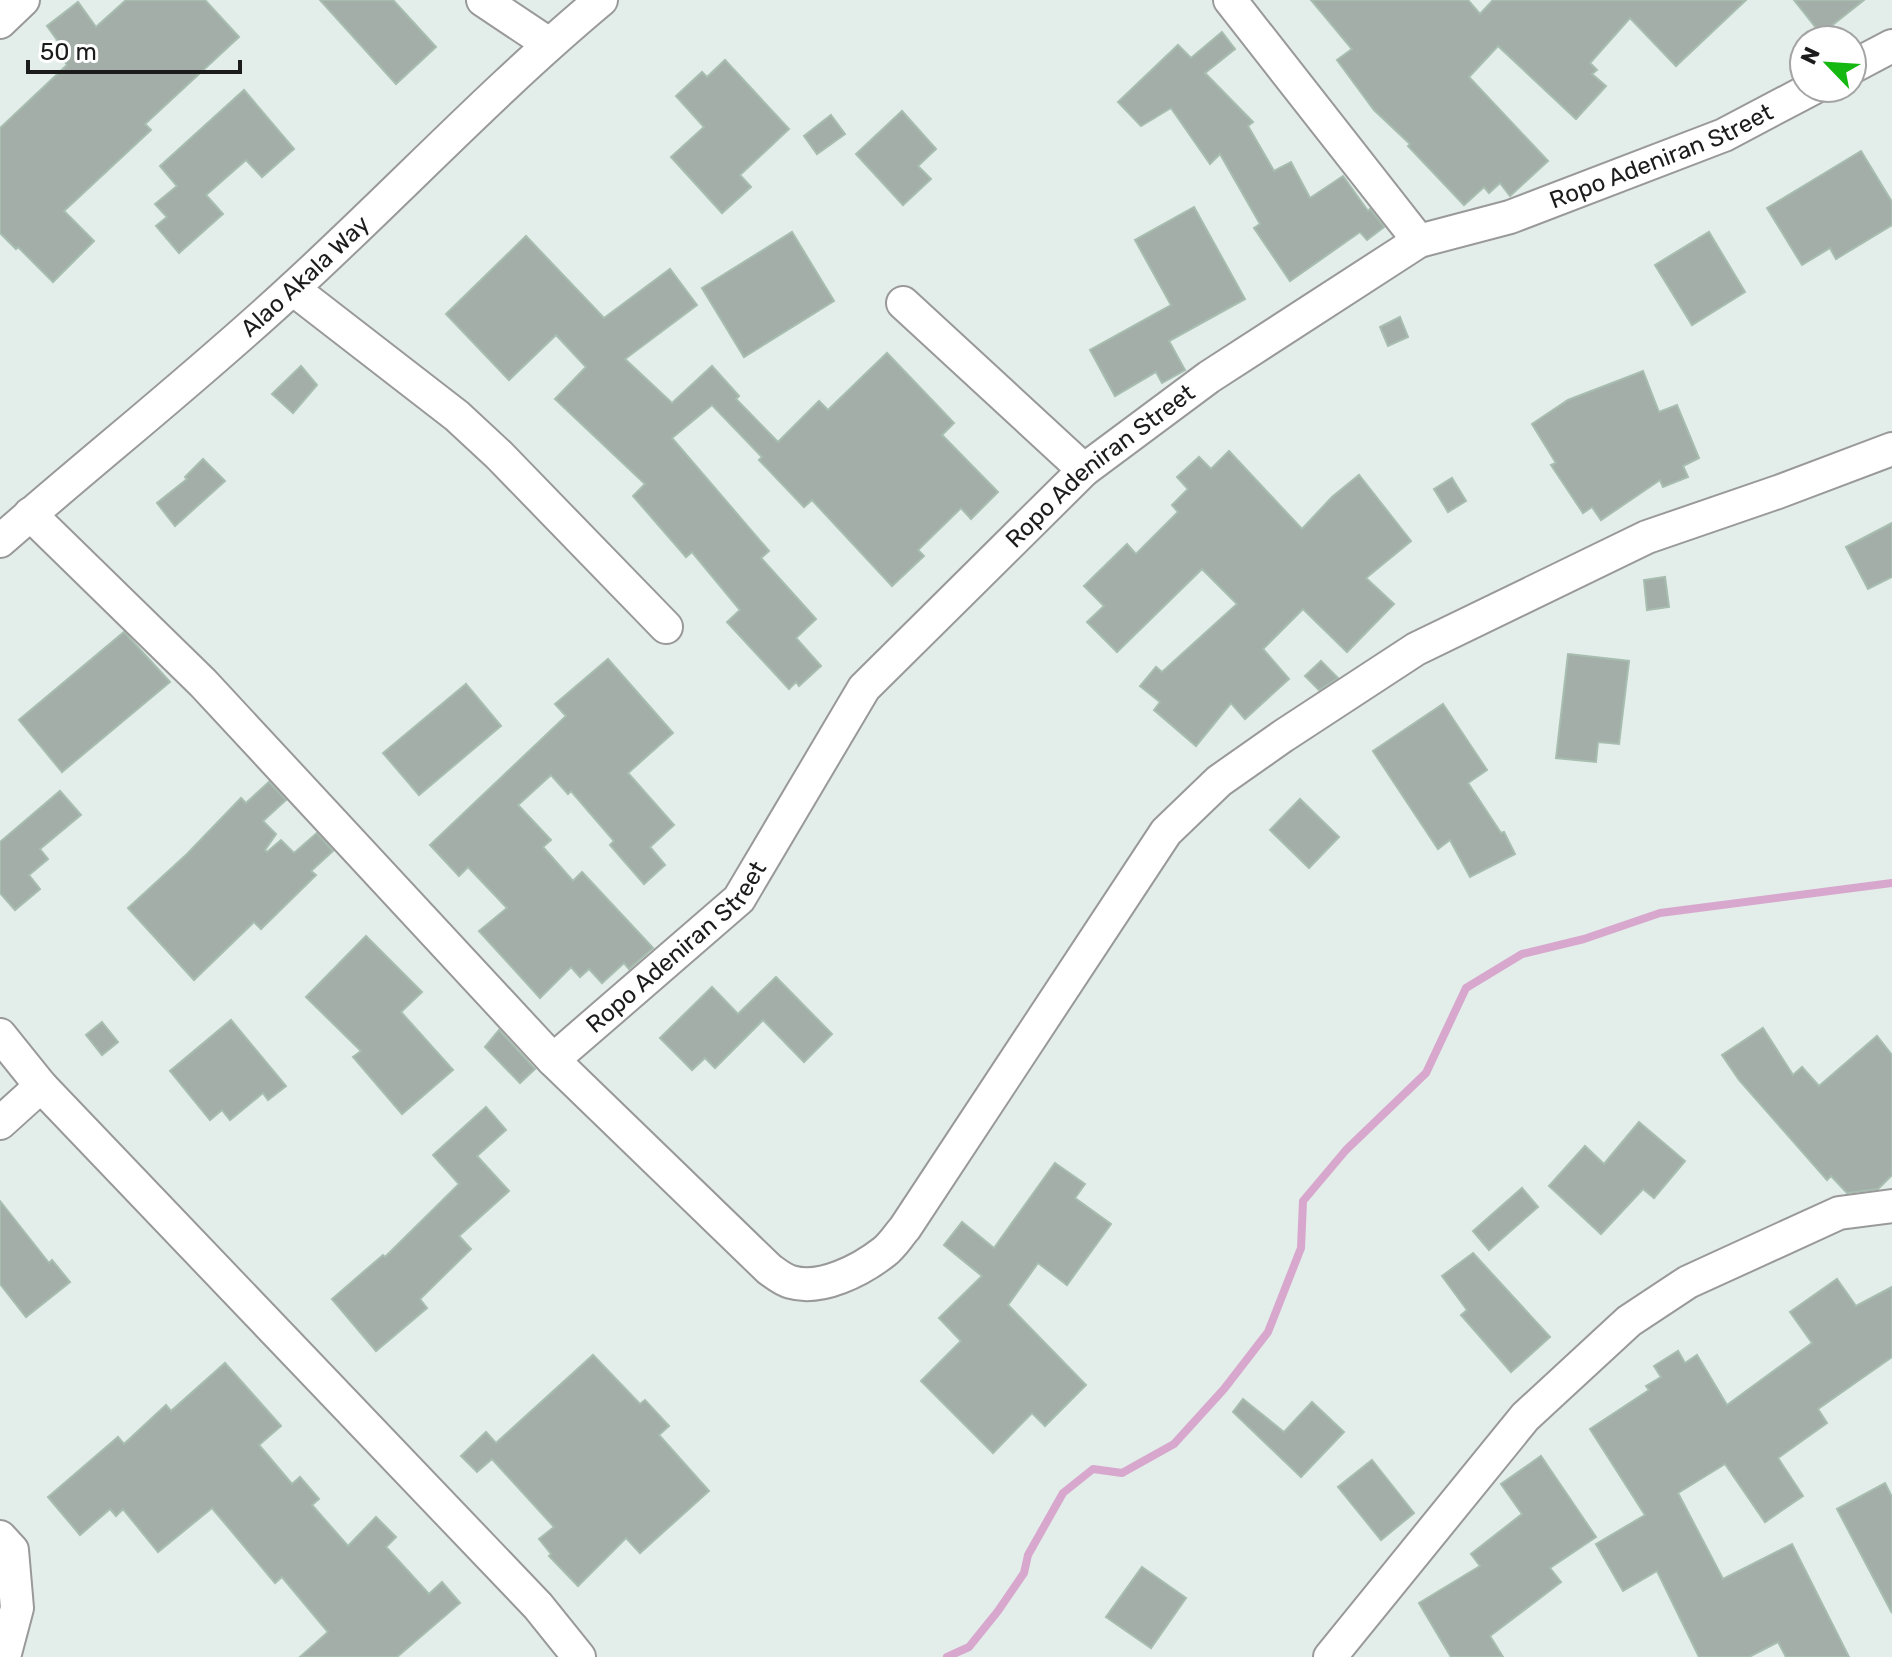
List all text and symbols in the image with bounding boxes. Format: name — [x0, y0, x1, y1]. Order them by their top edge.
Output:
scale bar — [28, 24, 240, 74]
north arrow — [1788, 24, 1868, 104]
text: 50 m — [40, 38, 97, 66]
text: N — [1795, 43, 1826, 69]
street label: Ropo Adeniran Street — [1546, 98, 1778, 214]
street label: Alao Akala Way — [235, 210, 375, 343]
street label: Ropo Adeniran Street — [1000, 379, 1200, 553]
street label: Ropo Adeniran Street — [581, 856, 772, 1039]

